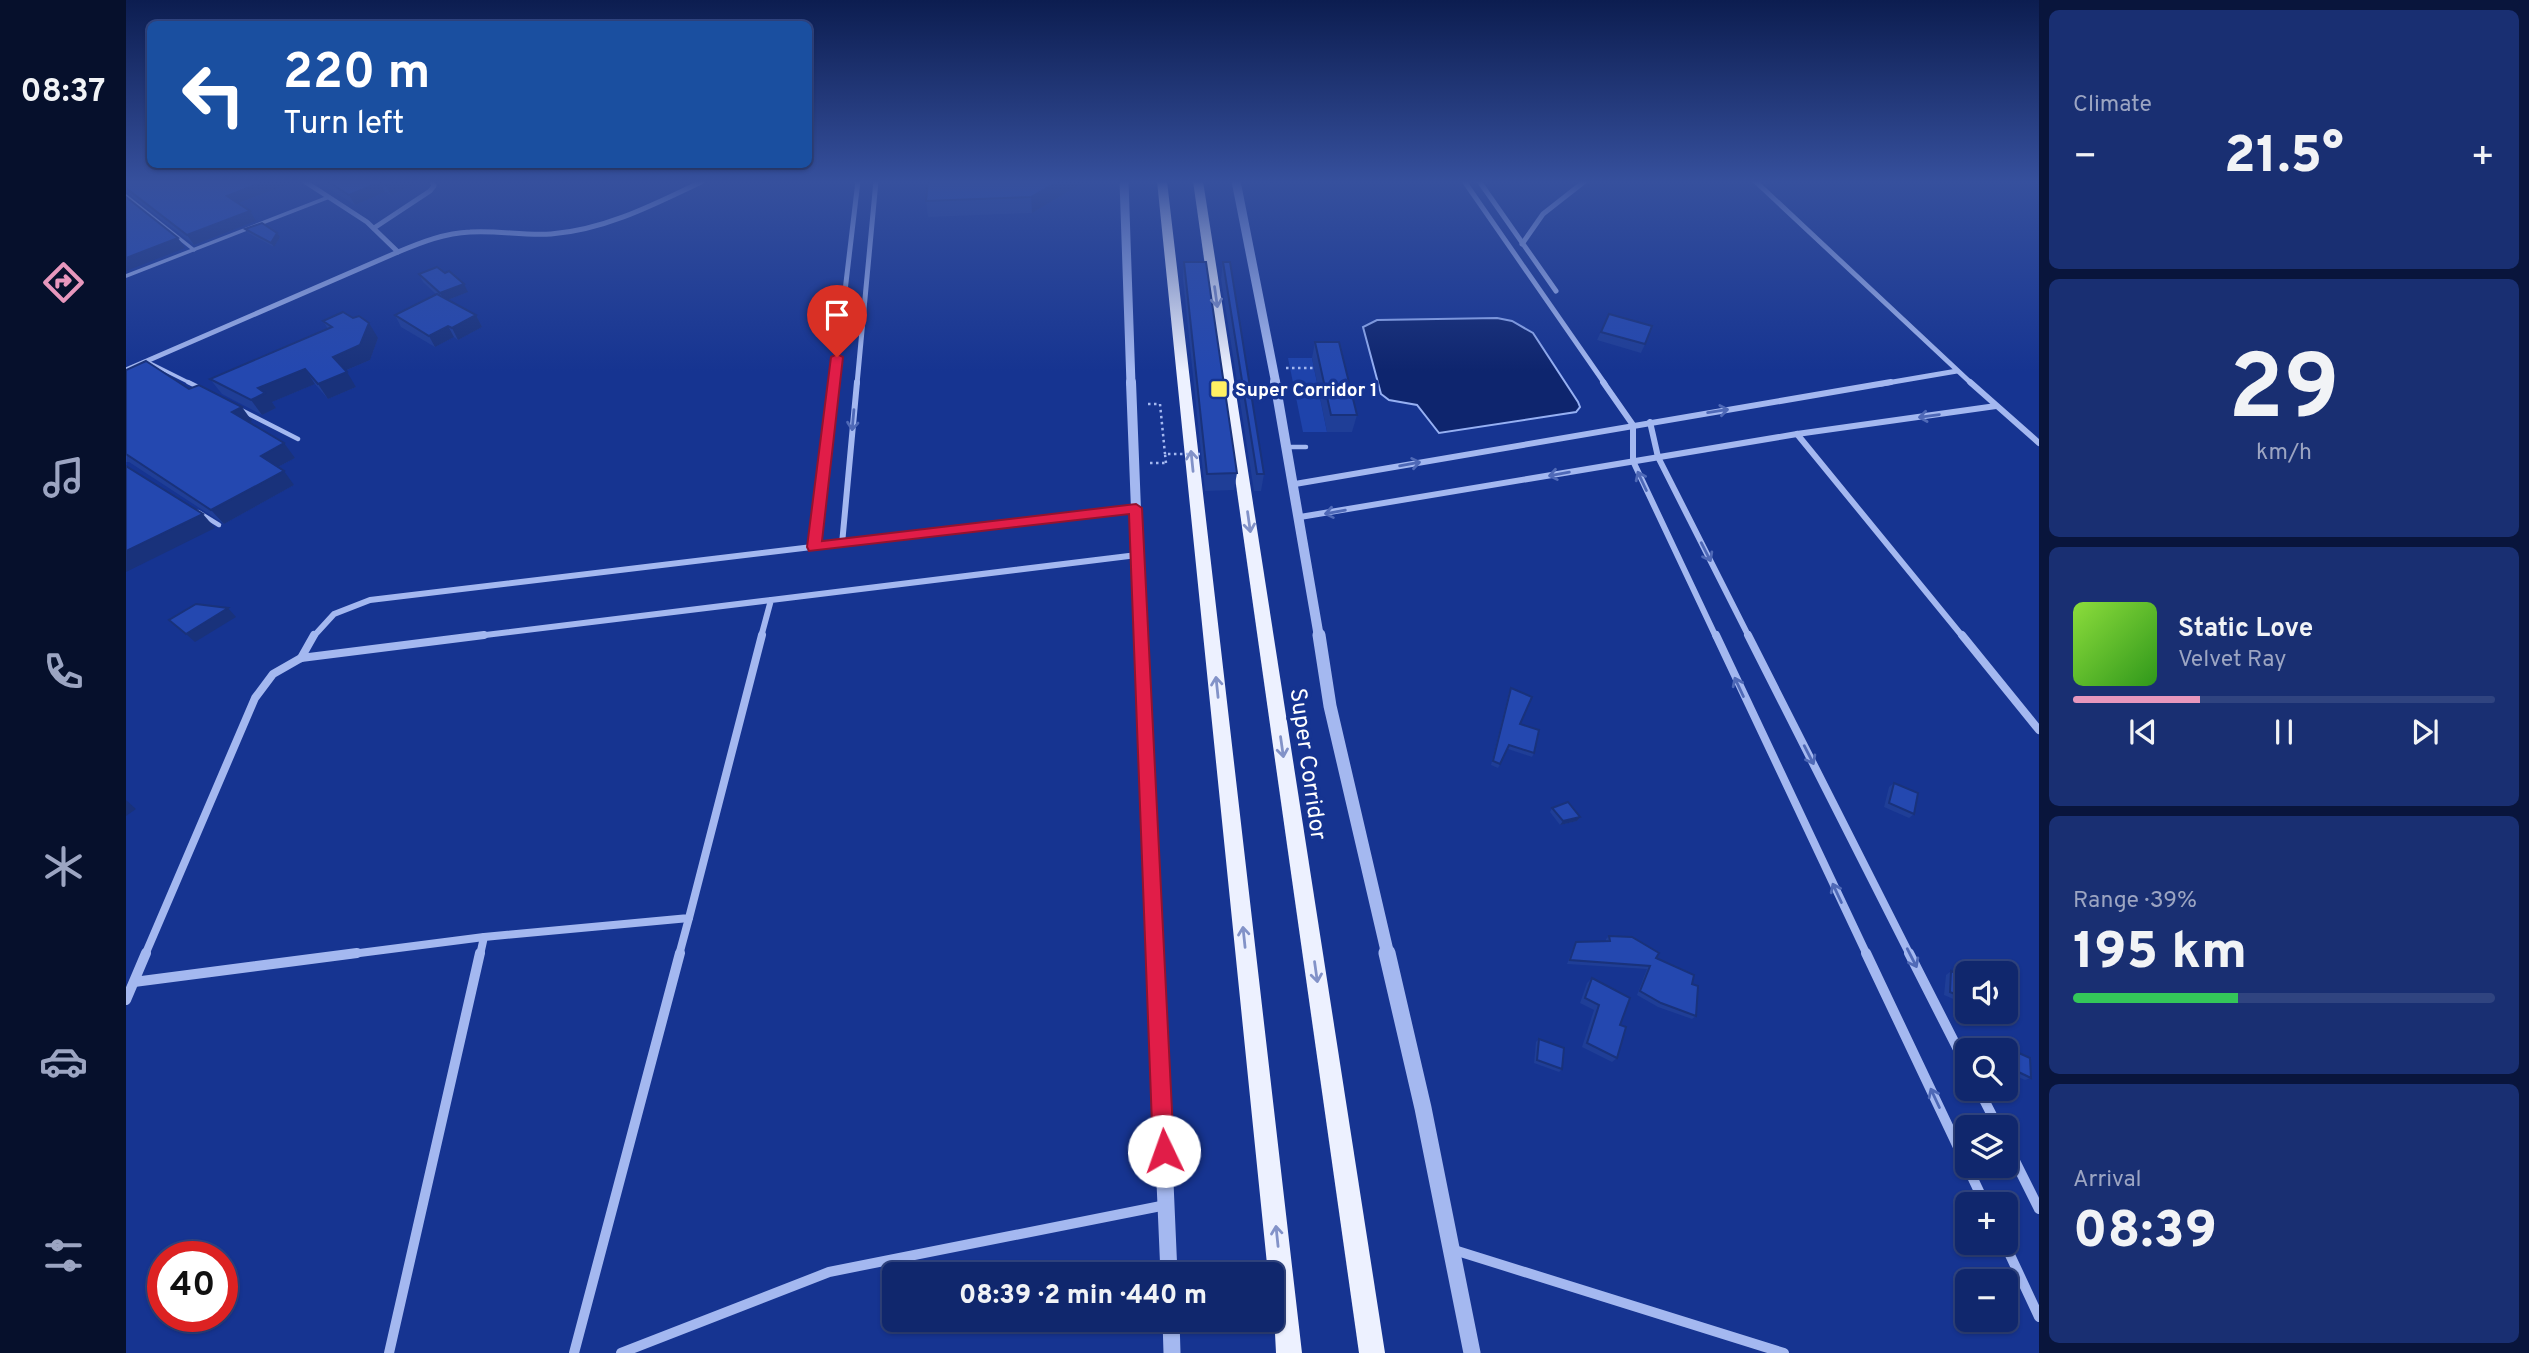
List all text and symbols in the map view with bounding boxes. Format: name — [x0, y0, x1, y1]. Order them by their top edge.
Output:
text: 220 m — [283, 44, 430, 106]
icon: left — [168, 49, 259, 140]
text: 08:37 — [21, 73, 105, 113]
text: Climate — [2073, 91, 2152, 120]
text: Turn left — [283, 105, 404, 145]
text: 21.5° — [2224, 125, 2344, 191]
text: − — [2073, 134, 2098, 183]
text: + — [2470, 134, 2495, 183]
icon: directions — [39, 258, 88, 307]
pin — [807, 285, 867, 357]
one-way arrow — [1209, 285, 1222, 308]
icon: arrive — [818, 296, 856, 334]
text: 29 — [2228, 336, 2340, 451]
marker: Super Corridor 1 — [1209, 379, 1229, 399]
place label: Super Corridor 1 — [1235, 379, 1378, 403]
one-way arrow — [1706, 404, 1729, 417]
one-way arrow — [846, 408, 859, 431]
one-way arrow — [1918, 409, 1941, 422]
text: km/h — [2256, 439, 2312, 468]
one-way arrow — [1186, 450, 1199, 472]
icon: music — [39, 453, 88, 502]
one-way arrow — [1398, 457, 1421, 470]
one-way arrow — [1548, 468, 1571, 481]
one-way arrow — [1635, 471, 1648, 493]
one-way arrow — [1324, 506, 1347, 519]
one-way arrow — [1243, 510, 1256, 533]
one-way arrow — [1700, 541, 1714, 562]
text: Static Love — [2178, 613, 2313, 646]
text: Velvet Ray — [2178, 646, 2286, 675]
icon: phone — [39, 647, 88, 696]
one-way arrow — [1210, 676, 1223, 698]
one-way arrow — [1732, 677, 1745, 698]
street label: Super Corridor — [1282, 687, 1332, 842]
icon: previous — [2124, 713, 2162, 751]
icon: pause — [2265, 713, 2303, 751]
icon: next — [2406, 713, 2444, 751]
one-way arrow — [1276, 735, 1289, 758]
one-way arrow — [1803, 744, 1817, 765]
icon: climate — [39, 842, 88, 891]
one-way arrow — [1830, 883, 1843, 904]
text: Range · 39% — [2073, 887, 2197, 916]
text: 195 km — [2073, 921, 2247, 987]
one-way arrow — [1238, 926, 1251, 949]
one-way arrow — [1905, 947, 1919, 968]
one-way arrow — [1309, 961, 1322, 983]
map controls — [1955, 961, 2018, 1332]
button: sound — [1955, 961, 2018, 1024]
icon: car — [39, 1037, 88, 1086]
button: search — [1955, 1038, 2018, 1101]
one-way arrow — [1928, 1088, 1941, 1109]
position arrow — [1127, 1114, 1201, 1188]
button: layers — [1955, 1115, 2018, 1178]
text: Arrival — [2073, 1166, 2142, 1195]
button: + — [1955, 1192, 2018, 1255]
text: 08:39 — [2073, 1200, 2217, 1266]
one-way arrow — [1270, 1226, 1283, 1248]
icon: filters — [39, 1231, 88, 1280]
speed limit sign: 40 — [147, 1241, 238, 1332]
button: − — [1955, 1269, 2018, 1332]
text: 08:39 · 2 min · 440 m — [959, 1280, 1207, 1313]

